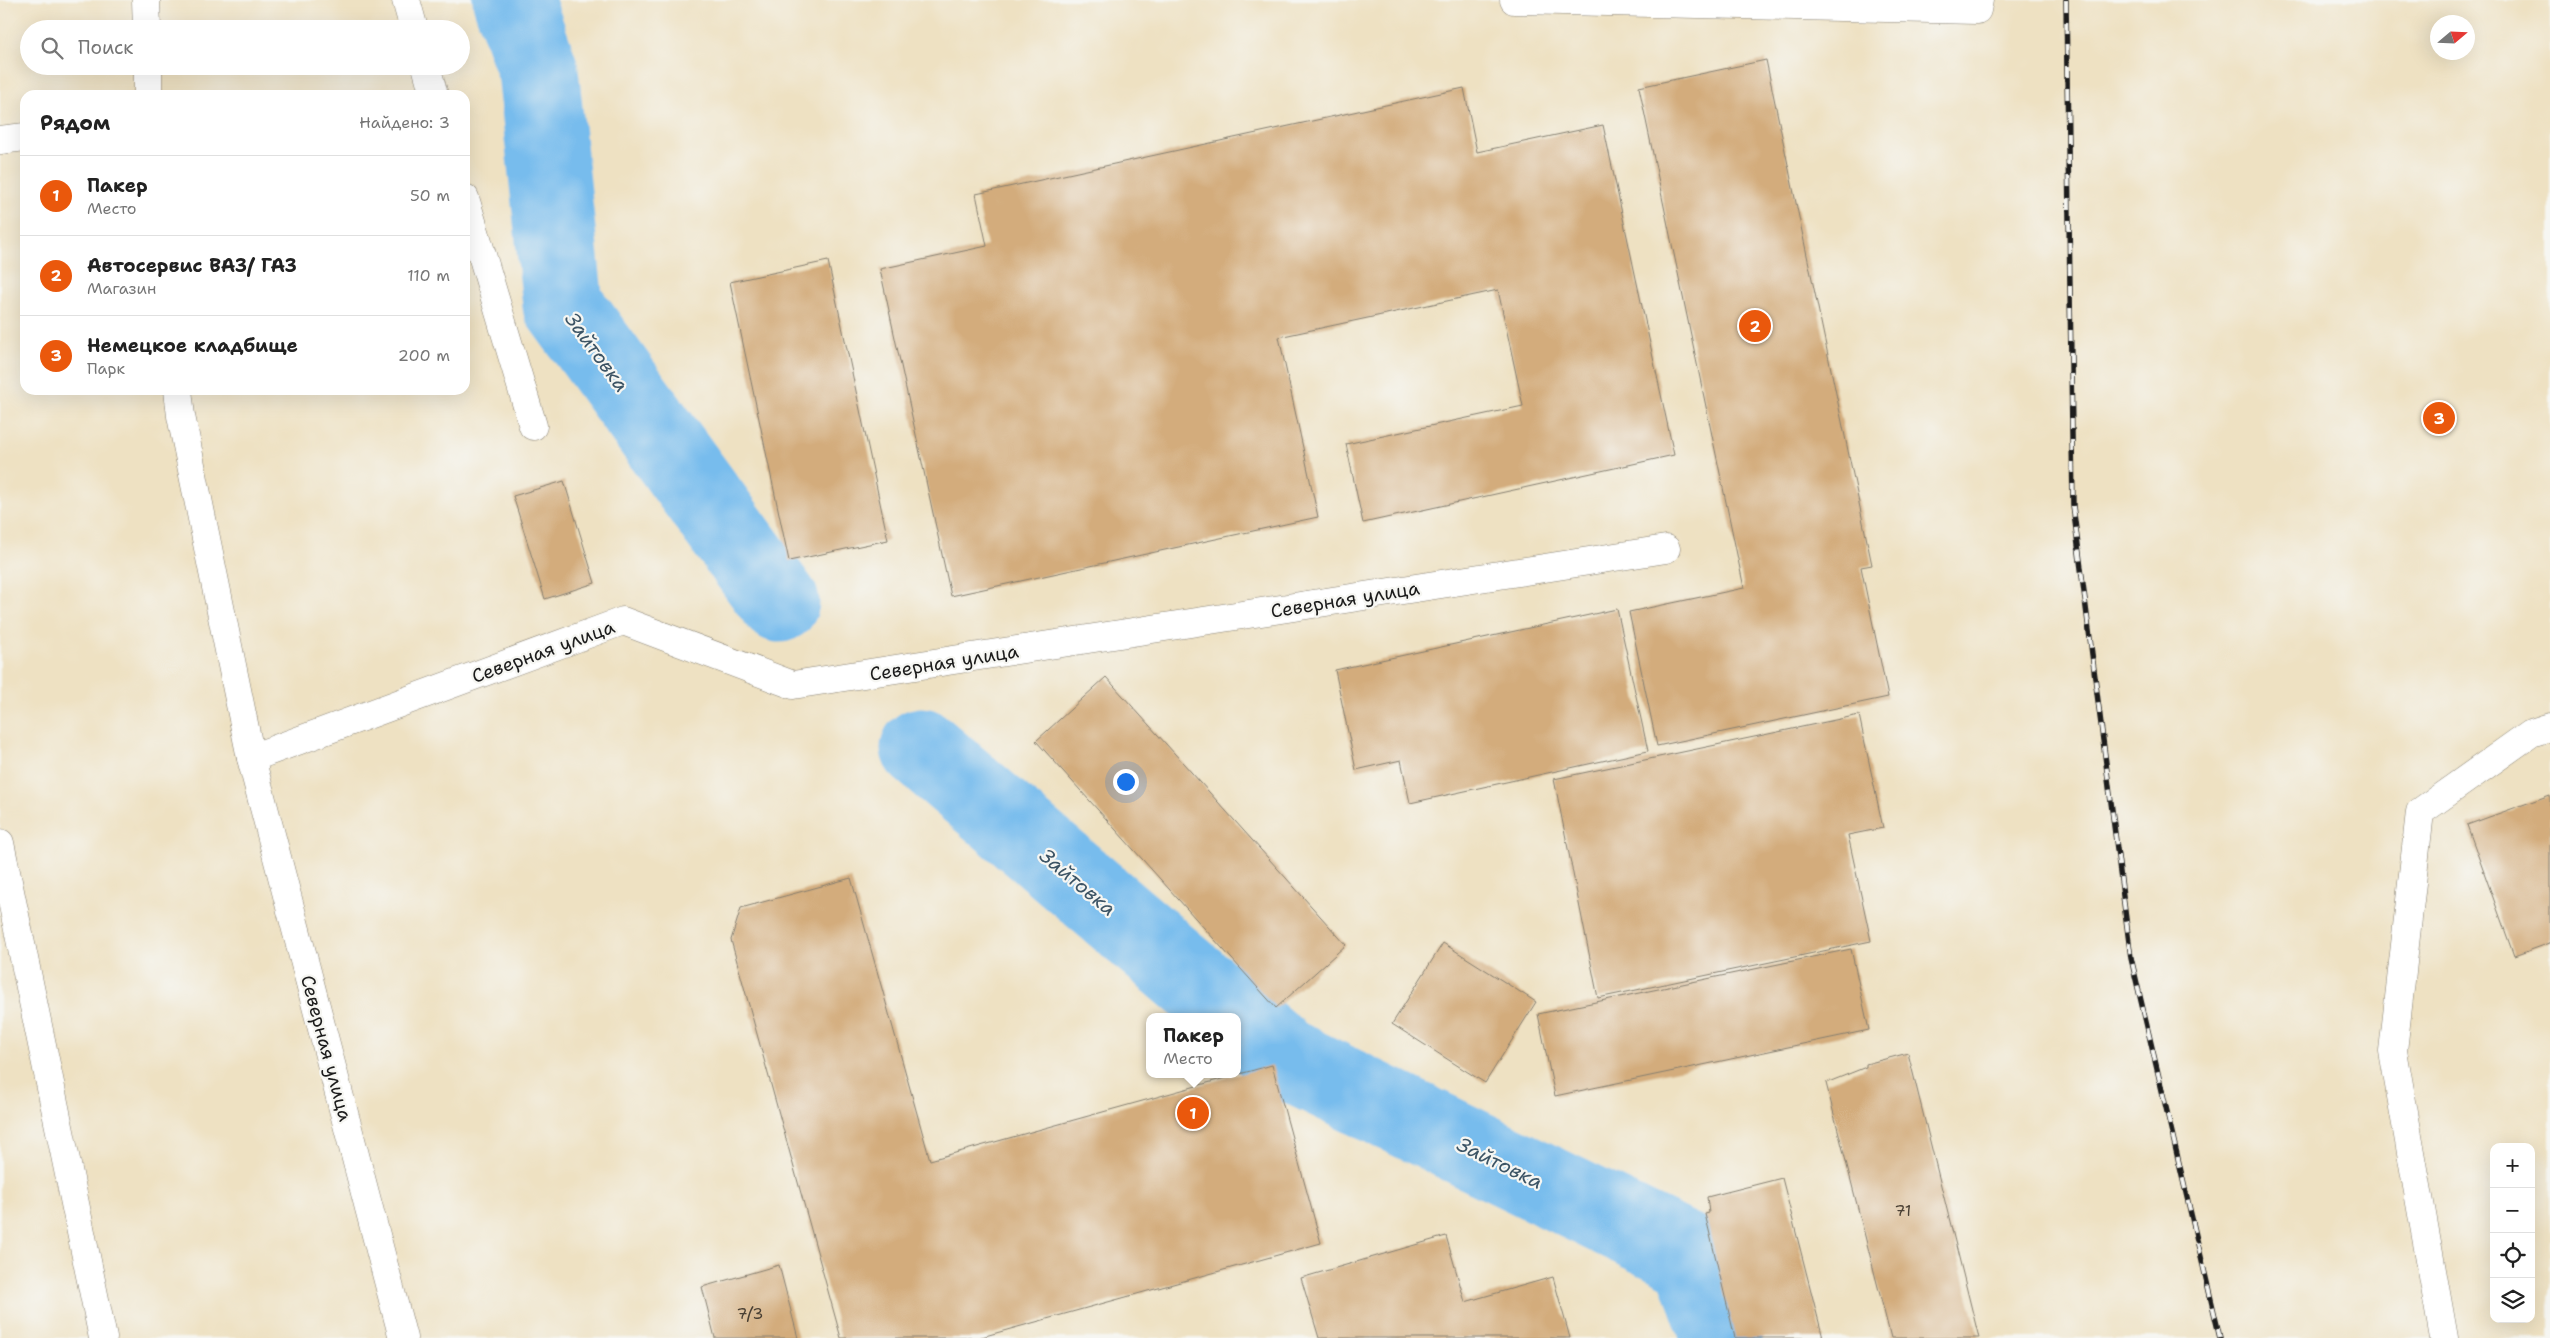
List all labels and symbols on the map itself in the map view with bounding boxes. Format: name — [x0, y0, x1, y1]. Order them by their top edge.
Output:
north arrow — [2430, 15, 2475, 60]
water label: Зайтовка — [559, 307, 635, 397]
pin: 2 — [1739, 307, 1771, 345]
pin: 3 — [2423, 399, 2455, 437]
street label: Северная улица — [1269, 575, 1422, 624]
street label: Северная улица — [468, 614, 618, 689]
street label: Северная улица — [868, 638, 1021, 687]
your location — [1113, 769, 1139, 795]
water label: Зайтовка — [1034, 842, 1122, 922]
street label: Северная улица — [295, 972, 358, 1124]
pin: 1 — [1177, 1094, 1209, 1132]
water label: Зайтовка — [1453, 1131, 1547, 1195]
house number: 71 — [1894, 1200, 1912, 1221]
house number: 7/3 — [736, 1303, 764, 1324]

